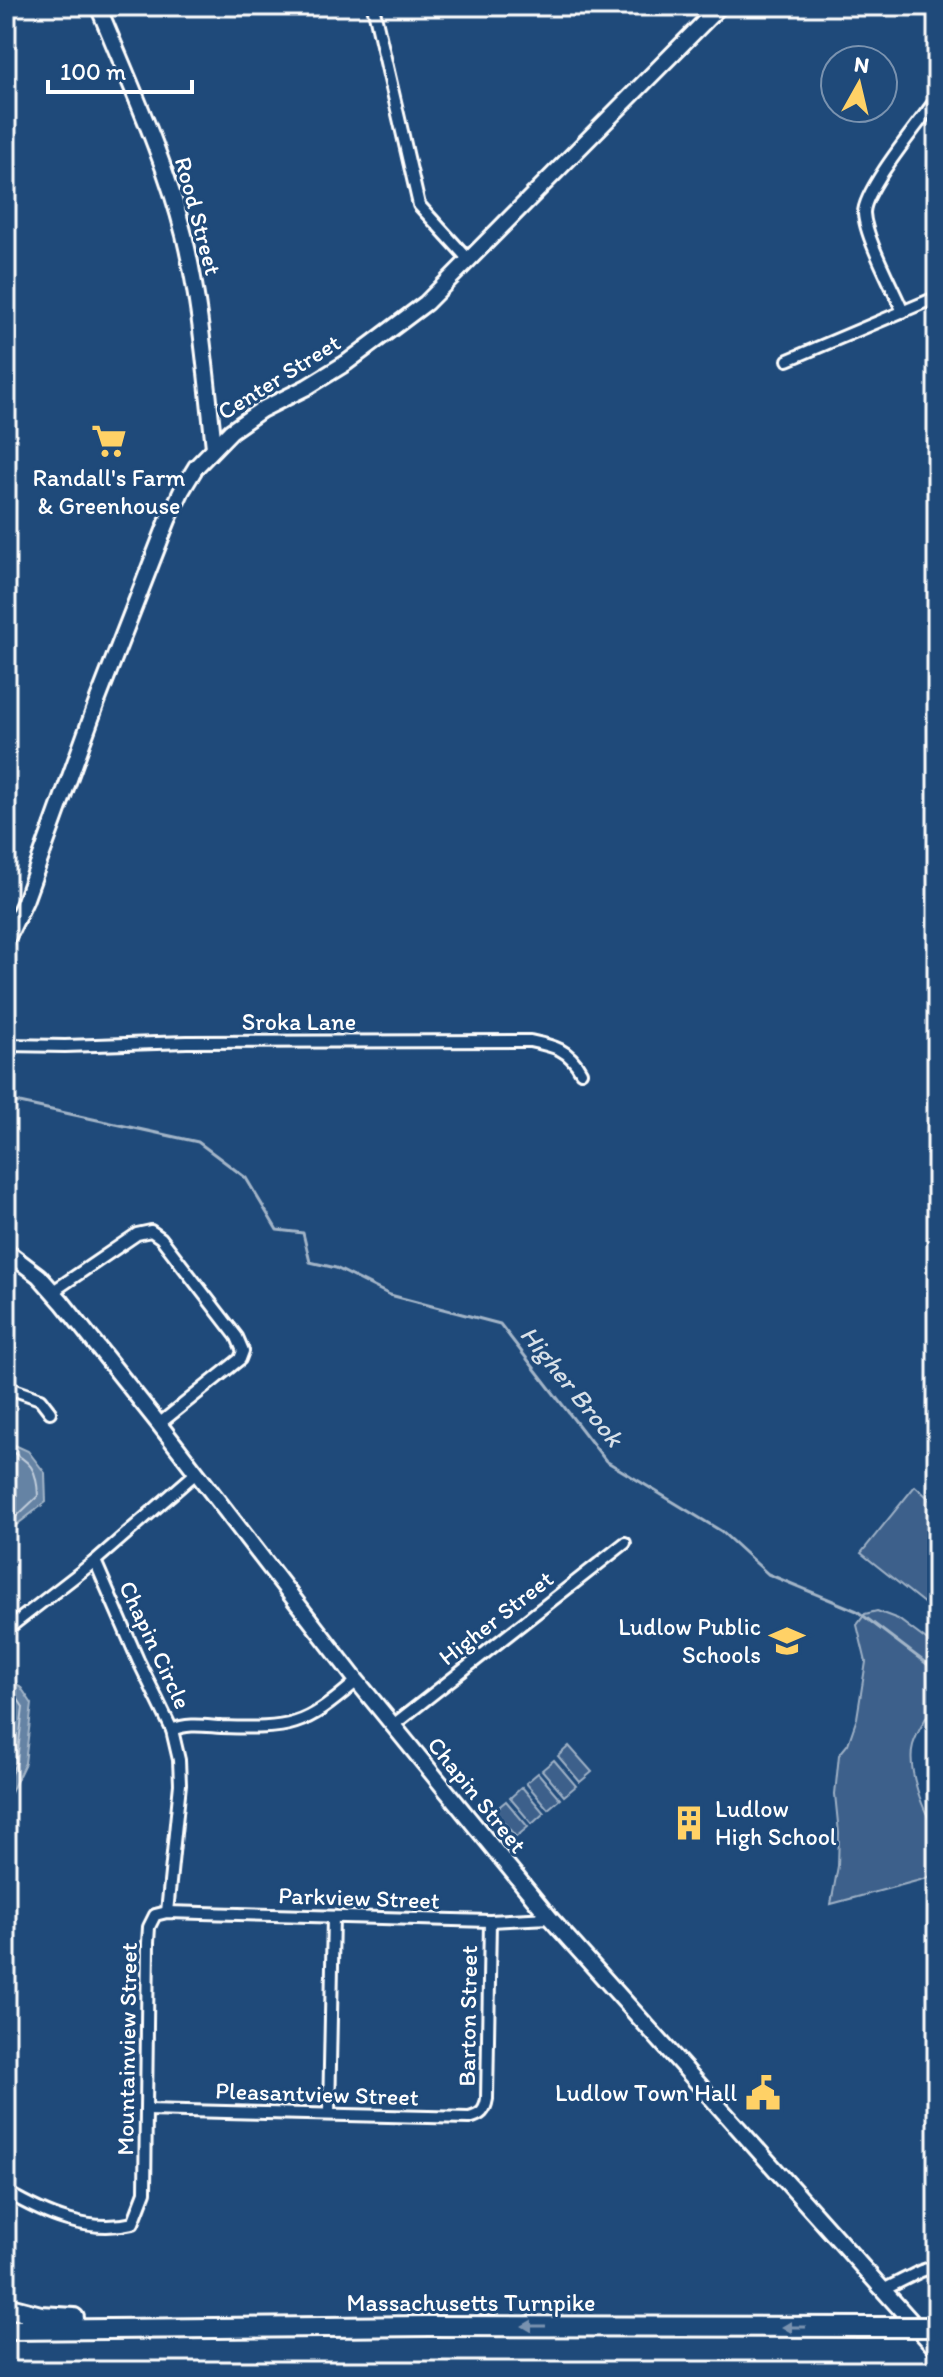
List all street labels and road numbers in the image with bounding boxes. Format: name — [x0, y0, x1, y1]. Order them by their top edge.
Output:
street label: Rood Street — [169, 153, 228, 278]
street label: Center Street — [212, 327, 346, 426]
street label: Sroka Lane — [242, 1007, 356, 1036]
street label: Higher Street — [433, 1564, 559, 1671]
street label: Chapin Circle — [113, 1576, 198, 1713]
street label: Chapin Street — [422, 1731, 533, 1859]
street label: Parkview Street — [278, 1880, 440, 1915]
street label: Mountainview Street — [110, 1942, 143, 2156]
street label: Barton Street — [452, 1945, 483, 2087]
street label: Pleasantview Street — [215, 2075, 419, 2112]
street label: Massachusetts Turnpike — [347, 2288, 595, 2317]

